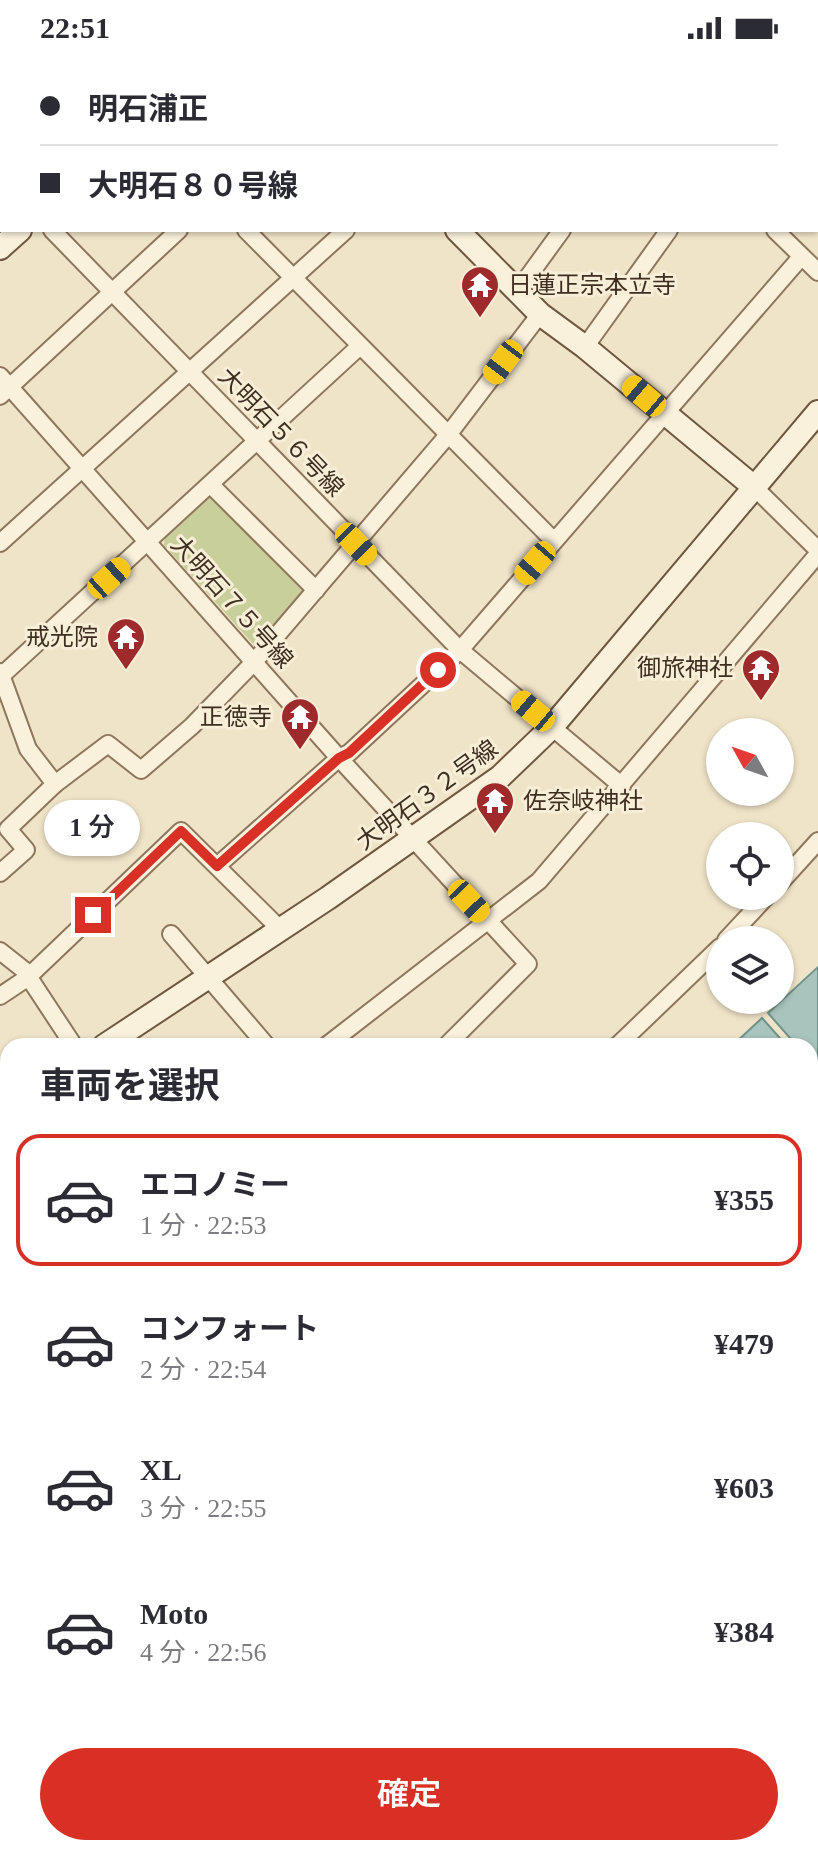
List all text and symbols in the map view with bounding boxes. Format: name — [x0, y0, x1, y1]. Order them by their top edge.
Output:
text: 22:51 — [40, 11, 110, 44]
text: 明石浦正 — [88, 92, 208, 125]
text: 大明石８０号線 — [88, 169, 298, 202]
temple icon: 日蓮正宗本立寺 — [459, 264, 501, 319]
place label: 日蓮正宗本立寺 — [508, 272, 676, 298]
car — [479, 336, 527, 388]
street label: 大明石５６号線 — [213, 363, 349, 501]
car — [618, 371, 670, 421]
car — [331, 518, 381, 570]
street label: 大明石７５号線 — [166, 531, 298, 673]
car — [510, 537, 560, 589]
car — [83, 553, 135, 603]
temple icon: 戒光院 — [105, 616, 147, 671]
place label: 戒光院 — [26, 624, 98, 650]
temple icon: 御旅神社 — [740, 647, 782, 702]
route start — [420, 652, 456, 688]
place label: 御旅神社 — [637, 655, 733, 681]
car — [507, 686, 559, 736]
temple icon: 正徳寺 — [279, 696, 321, 751]
place label: 正徳寺 — [200, 704, 272, 730]
north arrow — [706, 718, 794, 806]
map controls — [706, 718, 794, 1014]
street label: 大明石３２号線 — [351, 735, 503, 855]
temple icon: 佐奈岐神社 — [474, 780, 516, 835]
place label: 佐奈岐神社 — [523, 788, 643, 814]
callout: 1 分 — [45, 799, 141, 855]
text: 1 分 — [69, 813, 115, 842]
button: locate — [706, 822, 794, 910]
car — [444, 875, 494, 927]
route end — [75, 897, 111, 933]
button: layers — [706, 926, 794, 1014]
text: 車両を選択 — [40, 1066, 220, 1106]
icon: car — [44, 1164, 116, 1236]
text: エコノミー — [140, 1168, 290, 1201]
text: ¥355 — [714, 1183, 774, 1216]
text: 1 分 · 22:53 — [140, 1211, 266, 1240]
icon: car — [44, 1308, 116, 1380]
text: コンフォート — [140, 1312, 319, 1345]
text: ¥479 — [714, 1327, 774, 1360]
text: 2 分 · 22:54 — [140, 1355, 266, 1384]
icon: car — [44, 1452, 116, 1524]
text: XL — [140, 1453, 182, 1486]
text: ¥603 — [714, 1471, 774, 1504]
text: 3 分 · 22:55 — [140, 1494, 266, 1523]
icon: car — [44, 1596, 116, 1668]
text: Moto — [140, 1597, 208, 1630]
text: ¥384 — [714, 1615, 774, 1648]
text: 4 分 · 22:56 — [140, 1638, 266, 1667]
button: 確定 — [40, 1748, 778, 1840]

